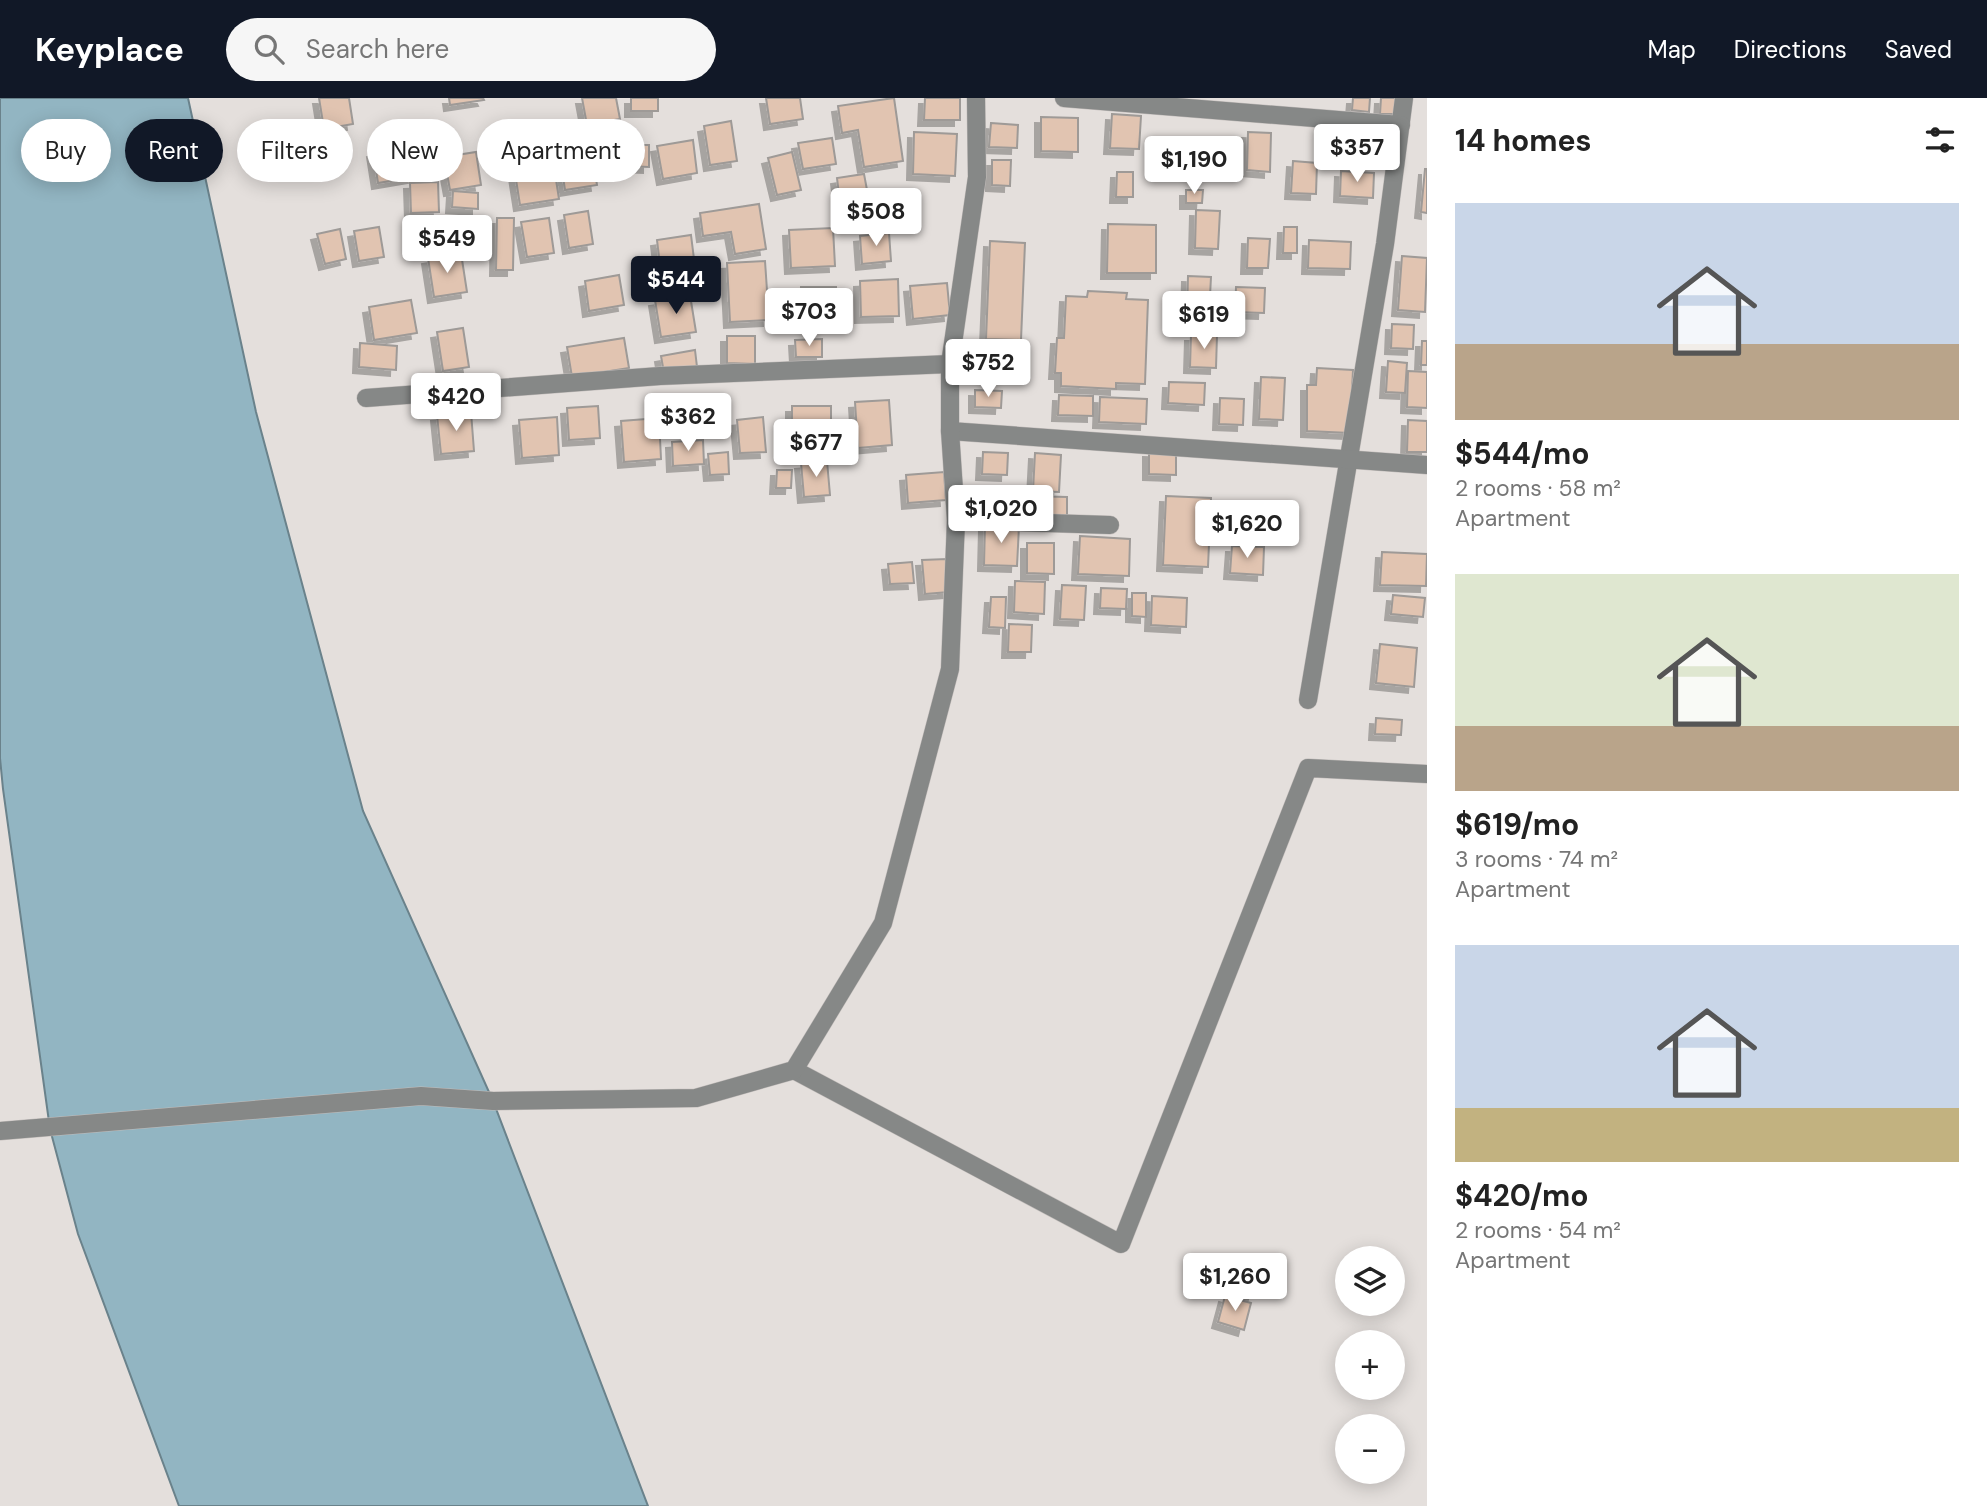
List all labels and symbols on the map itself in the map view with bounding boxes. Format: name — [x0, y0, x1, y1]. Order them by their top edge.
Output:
pin: $357 — [1316, 125, 1398, 184]
pin: $1,190 — [1137, 136, 1251, 196]
pin: $508 — [835, 188, 917, 248]
pin: $549 — [406, 216, 488, 275]
pin: $544 — [635, 256, 717, 316]
pin: $703 — [768, 288, 850, 348]
pin: $619 — [1163, 292, 1245, 351]
pin: $752 — [947, 340, 1029, 399]
pin: $420 — [415, 374, 497, 433]
pin: $362 — [647, 394, 729, 453]
pin: $677 — [775, 420, 857, 479]
pin: $1,020 — [944, 486, 1058, 545]
pin: $1,620 — [1190, 500, 1304, 560]
pin: $1,260 — [1178, 1254, 1292, 1313]

